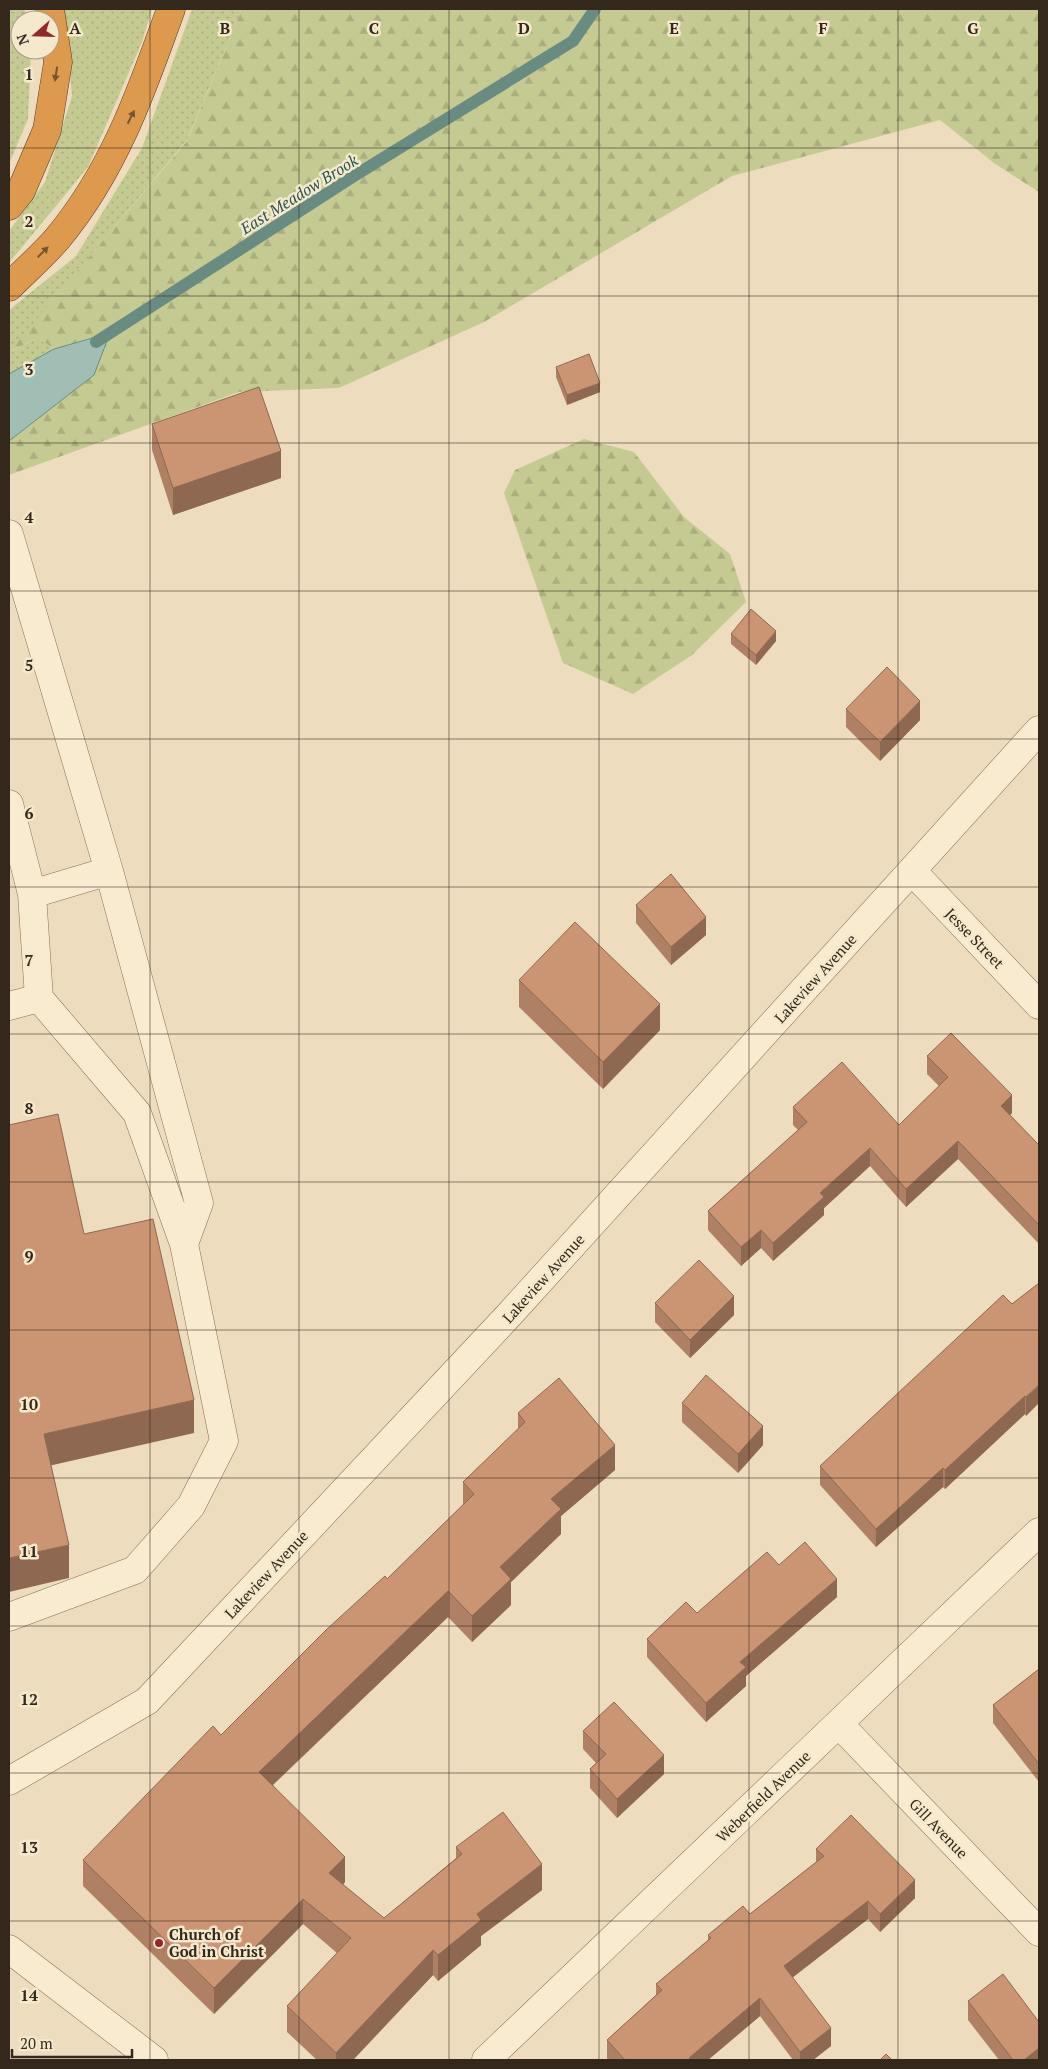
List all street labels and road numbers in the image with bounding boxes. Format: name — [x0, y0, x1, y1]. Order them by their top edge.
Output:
street label: Jesse Street — [941, 903, 1009, 973]
street label: Lakeview Avenue — [770, 929, 860, 1027]
street label: Lakeview Avenue — [498, 1229, 588, 1327]
street label: Lakeview Avenue — [220, 1526, 312, 1622]
street label: Weberfield Avenue — [711, 1746, 815, 1846]
street label: Gill Avenue — [905, 1794, 973, 1862]

